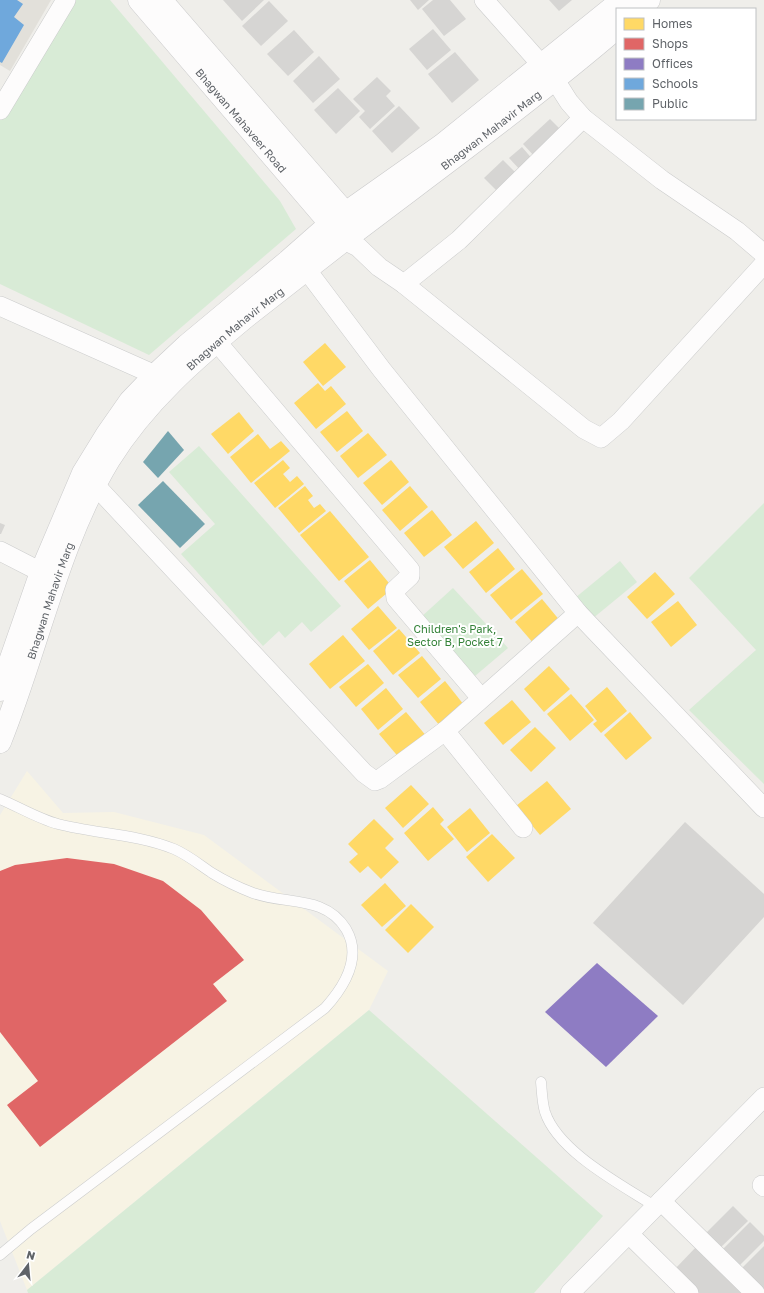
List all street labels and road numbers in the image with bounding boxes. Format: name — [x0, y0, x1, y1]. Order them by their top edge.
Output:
street label: Bhagwan Mahaveer Road — [194, 65, 290, 175]
street label: Bhagwan Mahavir Marg — [438, 87, 543, 172]
street label: Bhagwan Mahavir Marg — [183, 284, 286, 372]
street label: Bhagwan Mahavir Marg — [23, 540, 75, 661]

